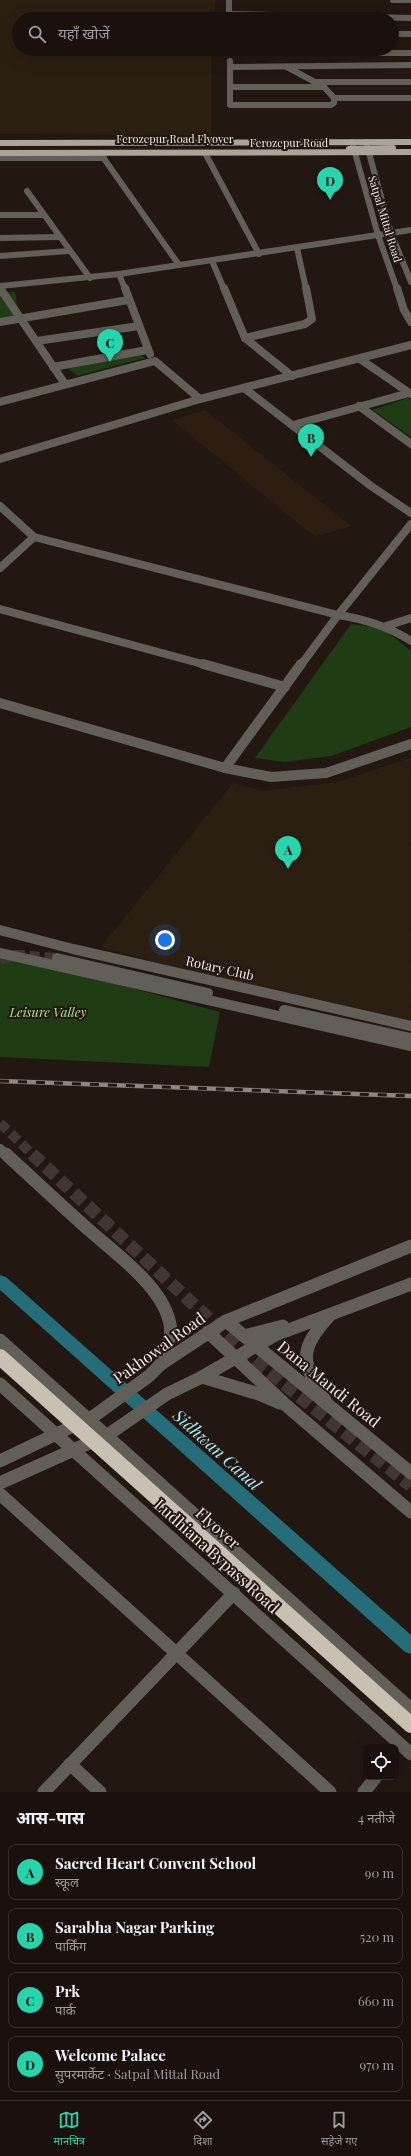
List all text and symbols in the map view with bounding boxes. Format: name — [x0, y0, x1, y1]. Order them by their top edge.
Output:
search box — [12, 12, 399, 56]
icon: search — [26, 23, 48, 45]
text: यहाँ खोजें — [58, 23, 110, 43]
street label: Ferozepur Road Flyover — [116, 131, 234, 146]
street label: Ferozepur Road — [250, 135, 329, 150]
pin: D — [317, 167, 343, 200]
street label: Satpal Mittal Road — [365, 174, 406, 264]
pin: C — [97, 329, 123, 362]
pin: B — [298, 424, 324, 457]
pin: A — [275, 836, 301, 869]
your location — [155, 930, 175, 950]
street label: Rotary Club — [184, 951, 256, 984]
park label: Leisure Valley — [9, 1003, 87, 1020]
street label: Pakhowal Road — [109, 1307, 209, 1388]
street label: Dana Mandi Road — [274, 1336, 385, 1432]
water label: Sidhwan Canal — [168, 1403, 267, 1496]
street label: Ludhiana Bypass Road — [150, 1494, 284, 1617]
street label: Flyover — [192, 1502, 245, 1553]
map controls — [363, 1744, 399, 1780]
button: locate — [363, 1744, 399, 1780]
text: आस-पास — [16, 1806, 84, 1828]
text: 4 नतीजे — [358, 1809, 395, 1826]
text: Sacred Heart Convent School — [55, 1853, 256, 1873]
text: A — [26, 1864, 34, 1881]
text: 90 m — [365, 1864, 394, 1881]
text: स्कूल — [55, 1873, 79, 1890]
text: Sarabha Nagar Parking — [55, 1917, 214, 1937]
text: B — [26, 1928, 34, 1945]
text: 520 m — [360, 1928, 394, 1945]
text: पार्किंग — [55, 1937, 86, 1954]
text: Prk — [55, 1981, 80, 2001]
text: C — [25, 1992, 35, 2009]
text: 660 m — [358, 1992, 394, 2009]
text: पार्क — [55, 2001, 76, 2018]
text: Welcome Palace — [55, 2045, 166, 2065]
text: D — [25, 2056, 35, 2073]
text: 970 m — [360, 2056, 394, 2073]
text: सुपरमार्केट · Satpal Mittal Road — [55, 2065, 220, 2082]
tab: मानचित्र — [54, 2109, 85, 2149]
tab: दिशा — [192, 2109, 214, 2149]
tab: सहेजे गए — [321, 2109, 357, 2149]

